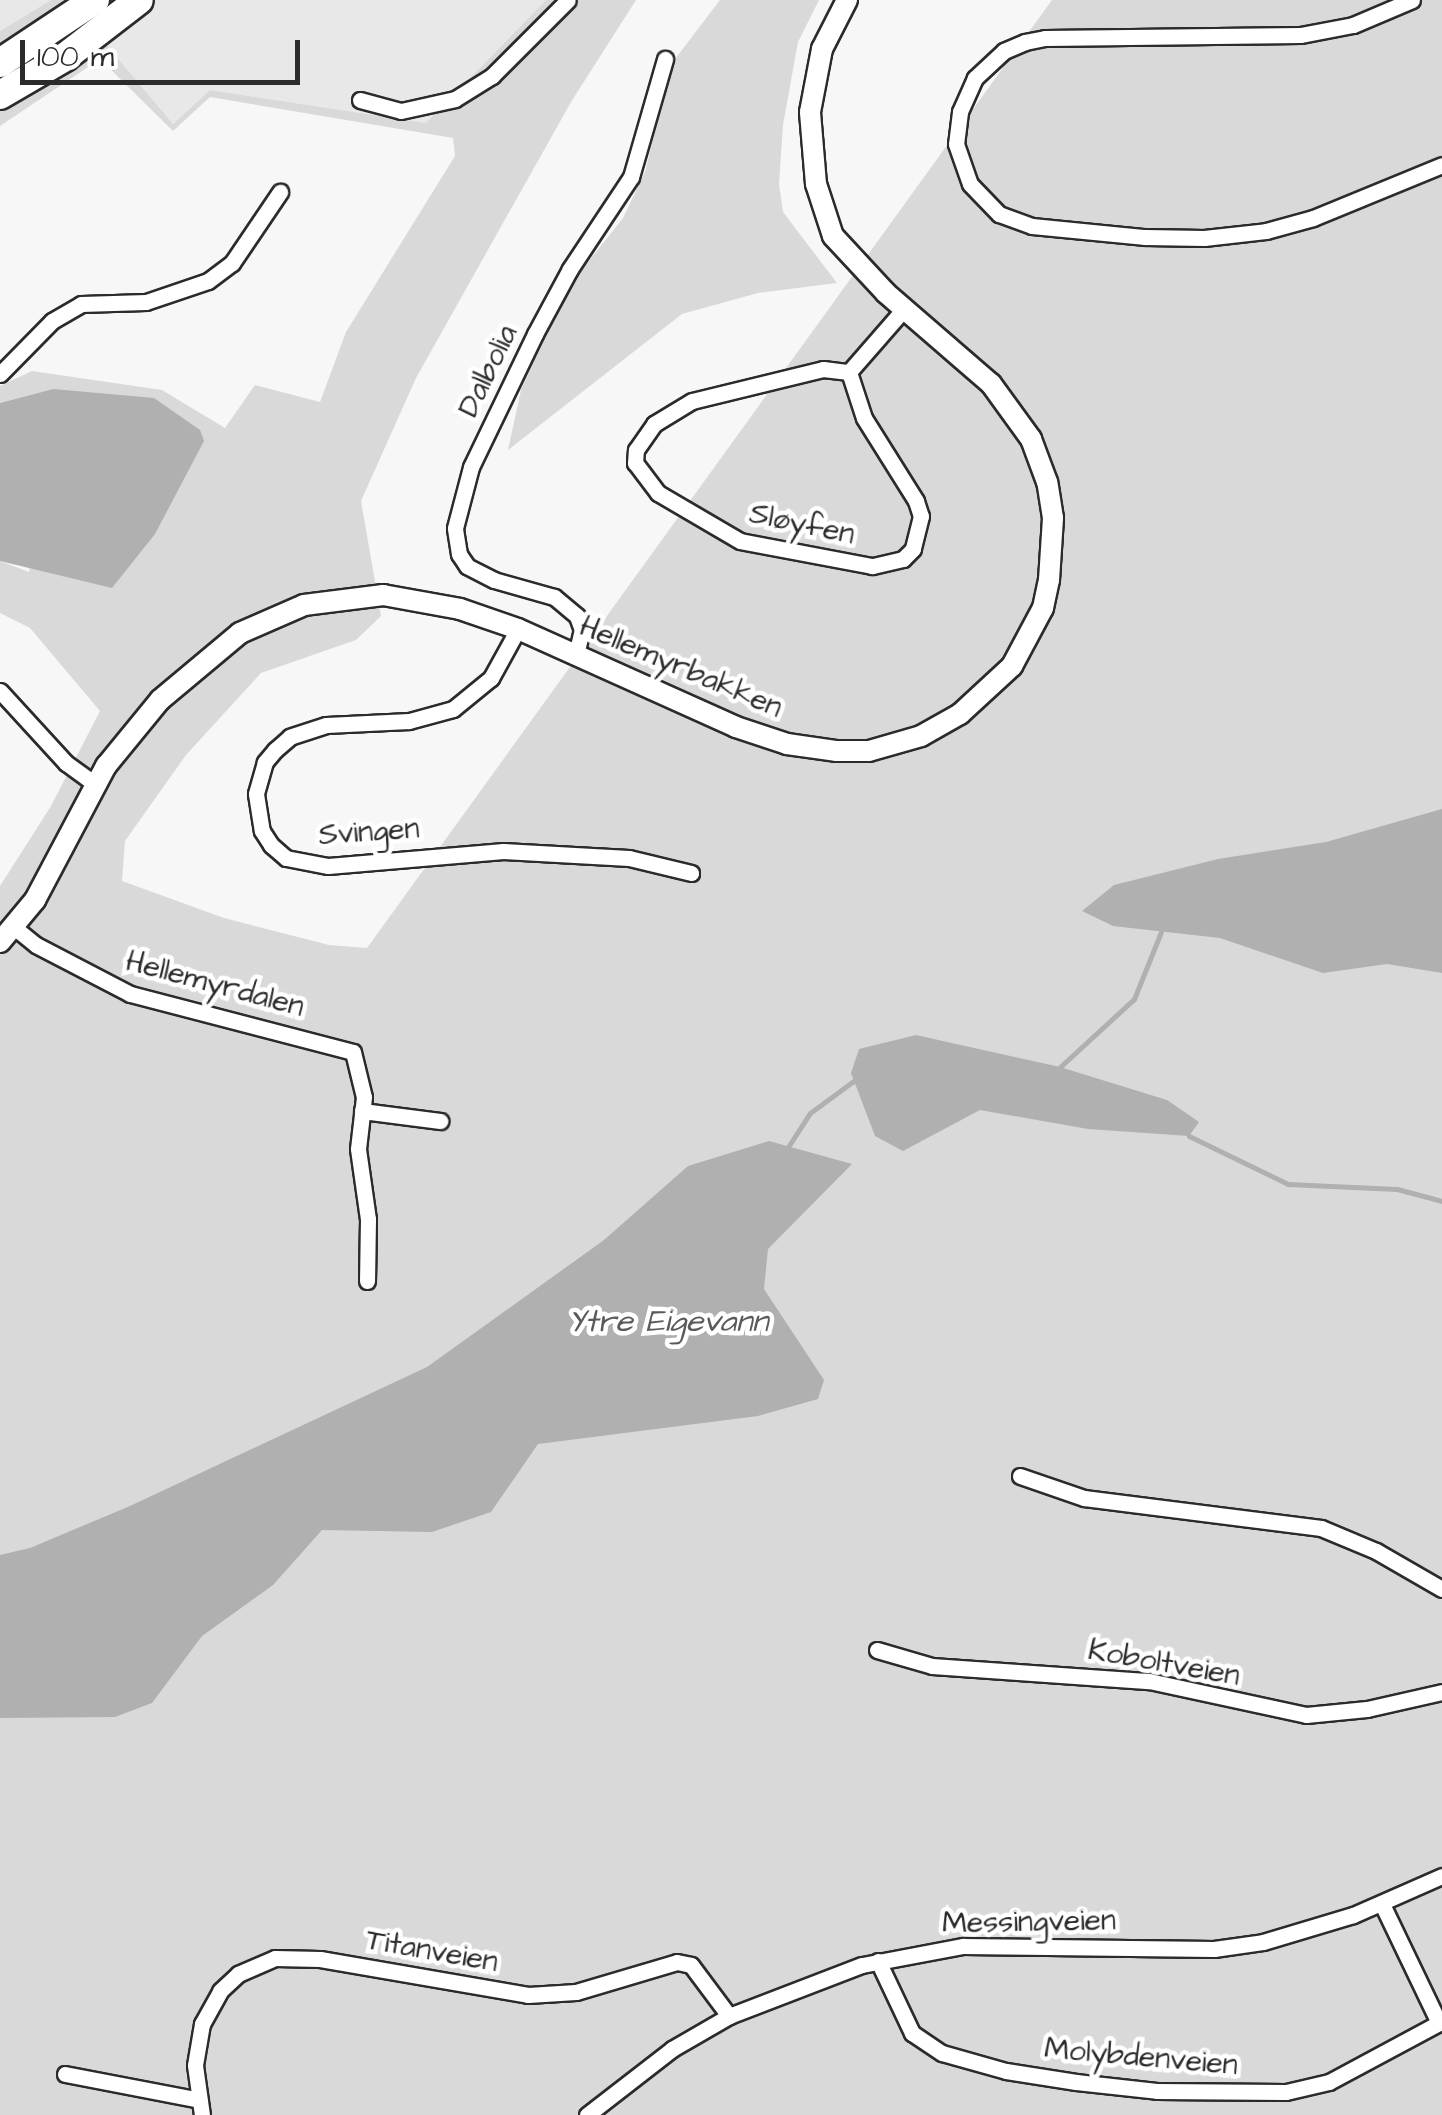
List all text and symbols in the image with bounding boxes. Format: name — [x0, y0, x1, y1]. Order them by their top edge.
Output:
scale bar — [25, 20, 305, 82]
text: 100 m — [37, 36, 114, 78]
street label: Dalbolia — [450, 319, 526, 423]
street label: Sløyfen — [746, 495, 858, 553]
street label: Hellemyrbakken — [574, 608, 788, 726]
street label: Svingen — [317, 811, 421, 853]
street label: Hellemyrdalen — [122, 943, 308, 1025]
water label: Ytre Eigevann — [568, 1303, 768, 1341]
street label: Koboltveien — [1085, 1632, 1243, 1694]
street label: Messingveien — [942, 1902, 1116, 1942]
street label: Titanveien — [363, 1922, 501, 1980]
street label: Molybdenveien — [1043, 2031, 1239, 2083]

